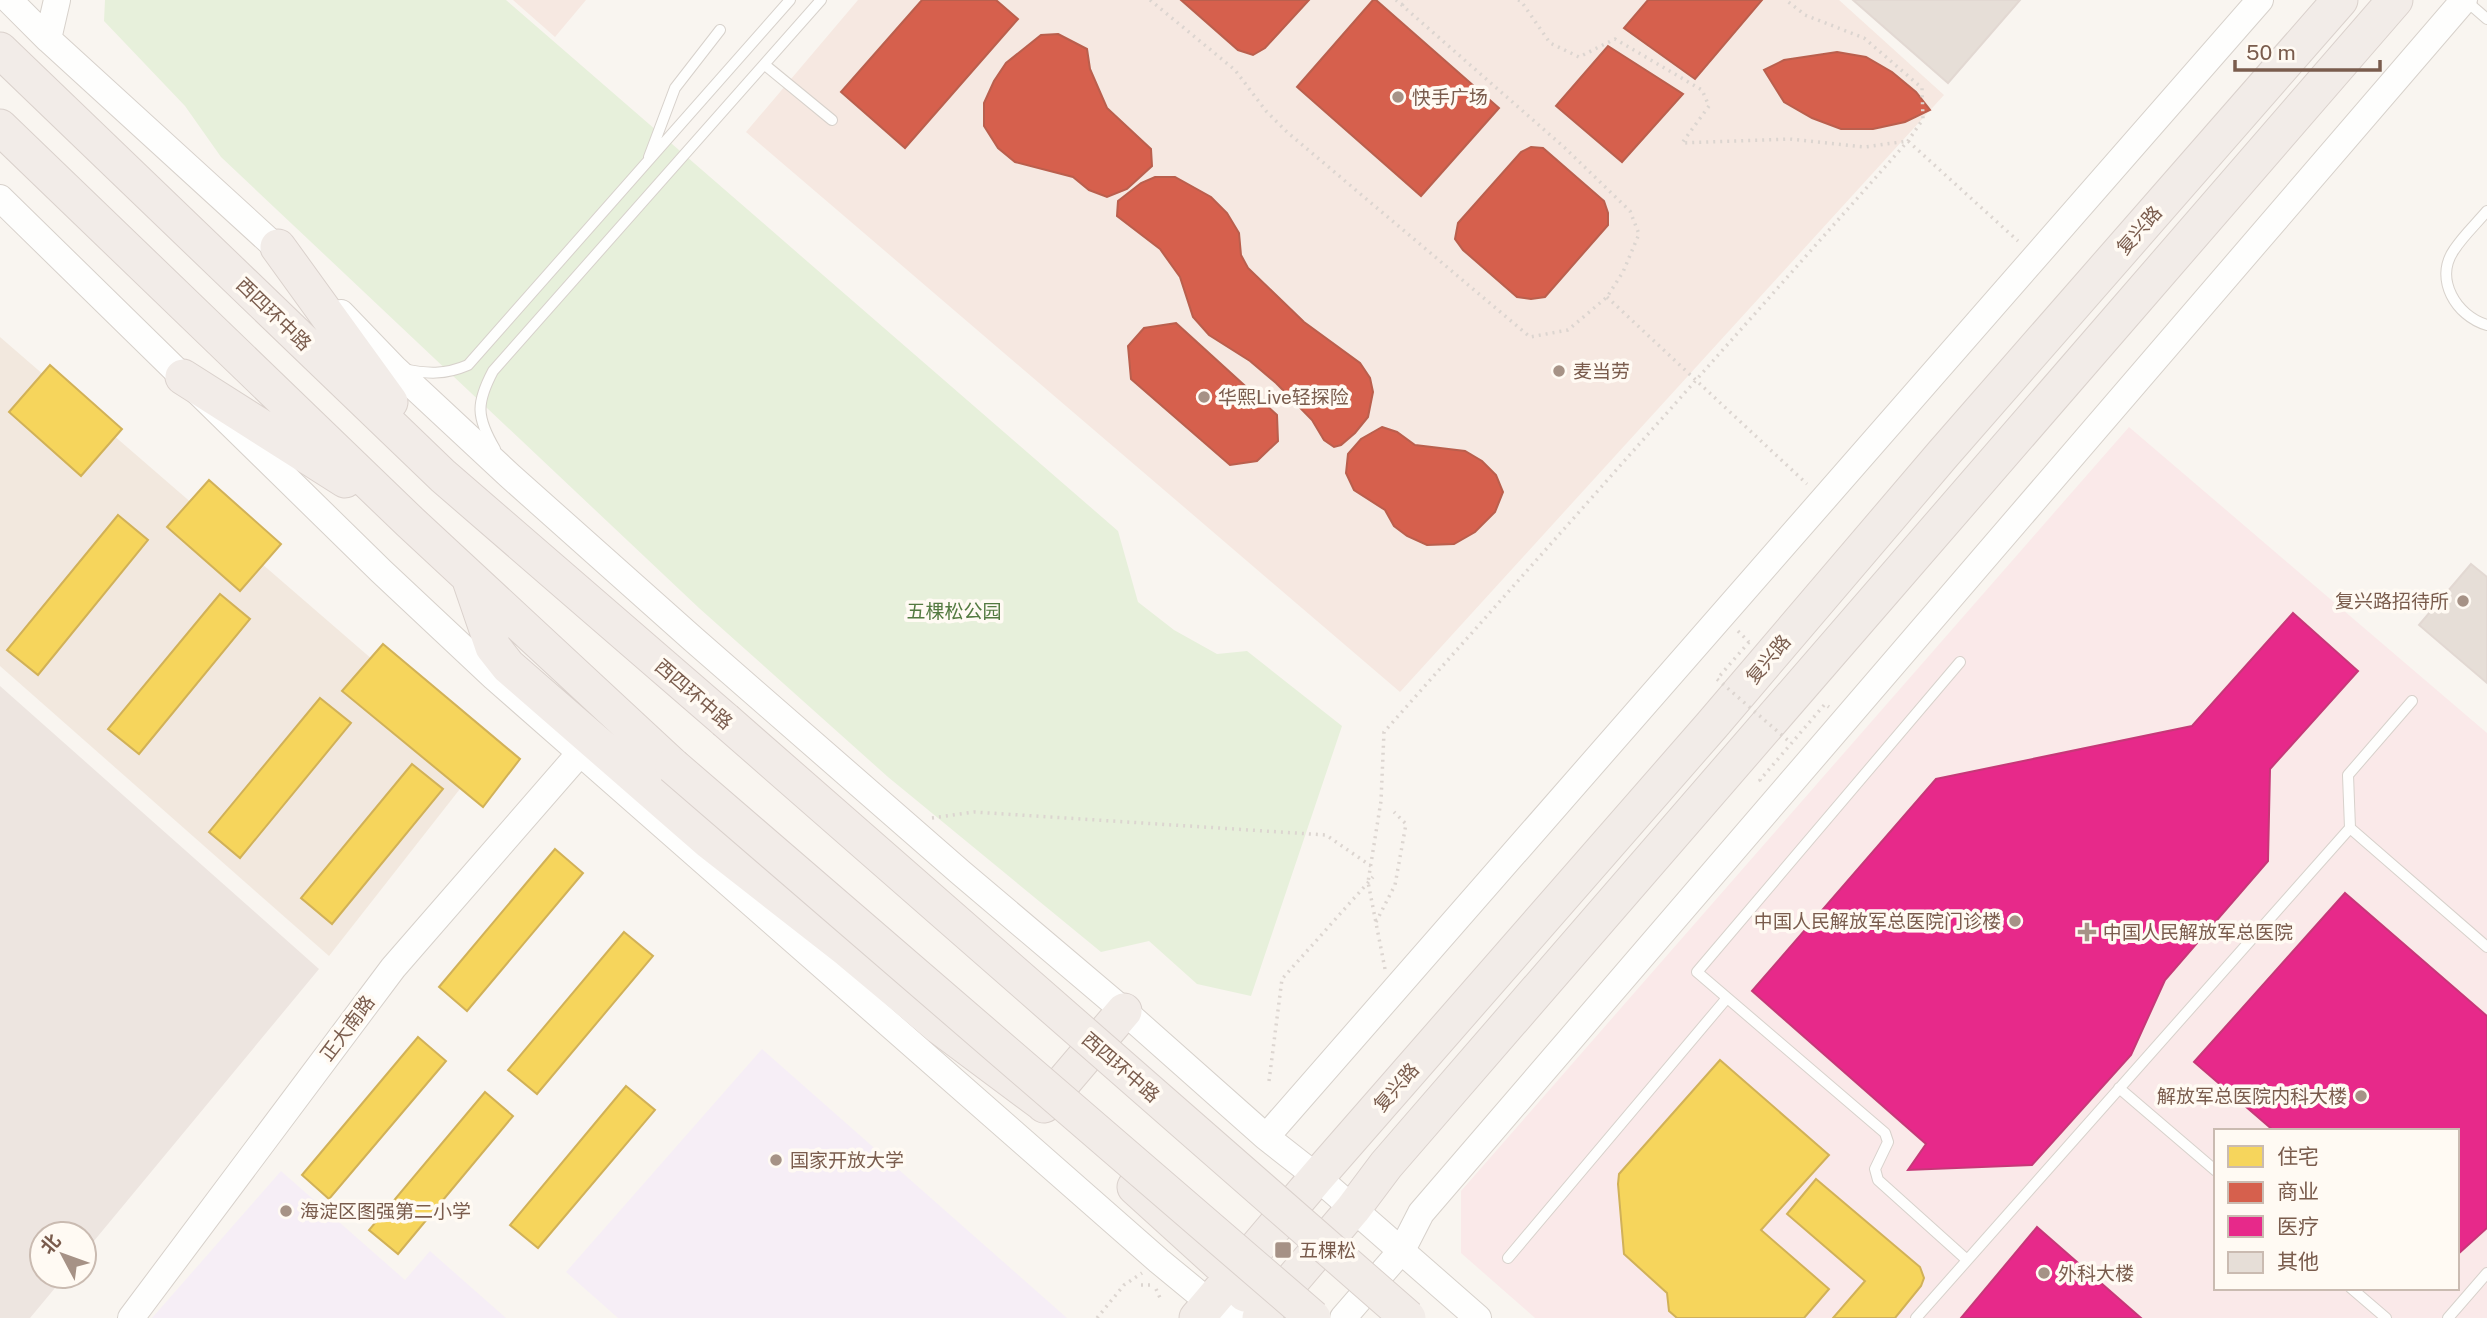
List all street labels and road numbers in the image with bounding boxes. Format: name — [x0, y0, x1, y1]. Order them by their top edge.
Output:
street label: 复兴路 — [2112, 201, 2166, 259]
street label: 西四环中路 — [232, 273, 316, 355]
street label: 复兴路 — [1741, 630, 1795, 688]
street label: 西四环中路 — [651, 655, 737, 733]
street label: 正大南路 — [315, 991, 379, 1065]
street label: 西四环中路 — [1078, 1028, 1164, 1106]
street label: 复兴路 — [1369, 1058, 1423, 1116]

